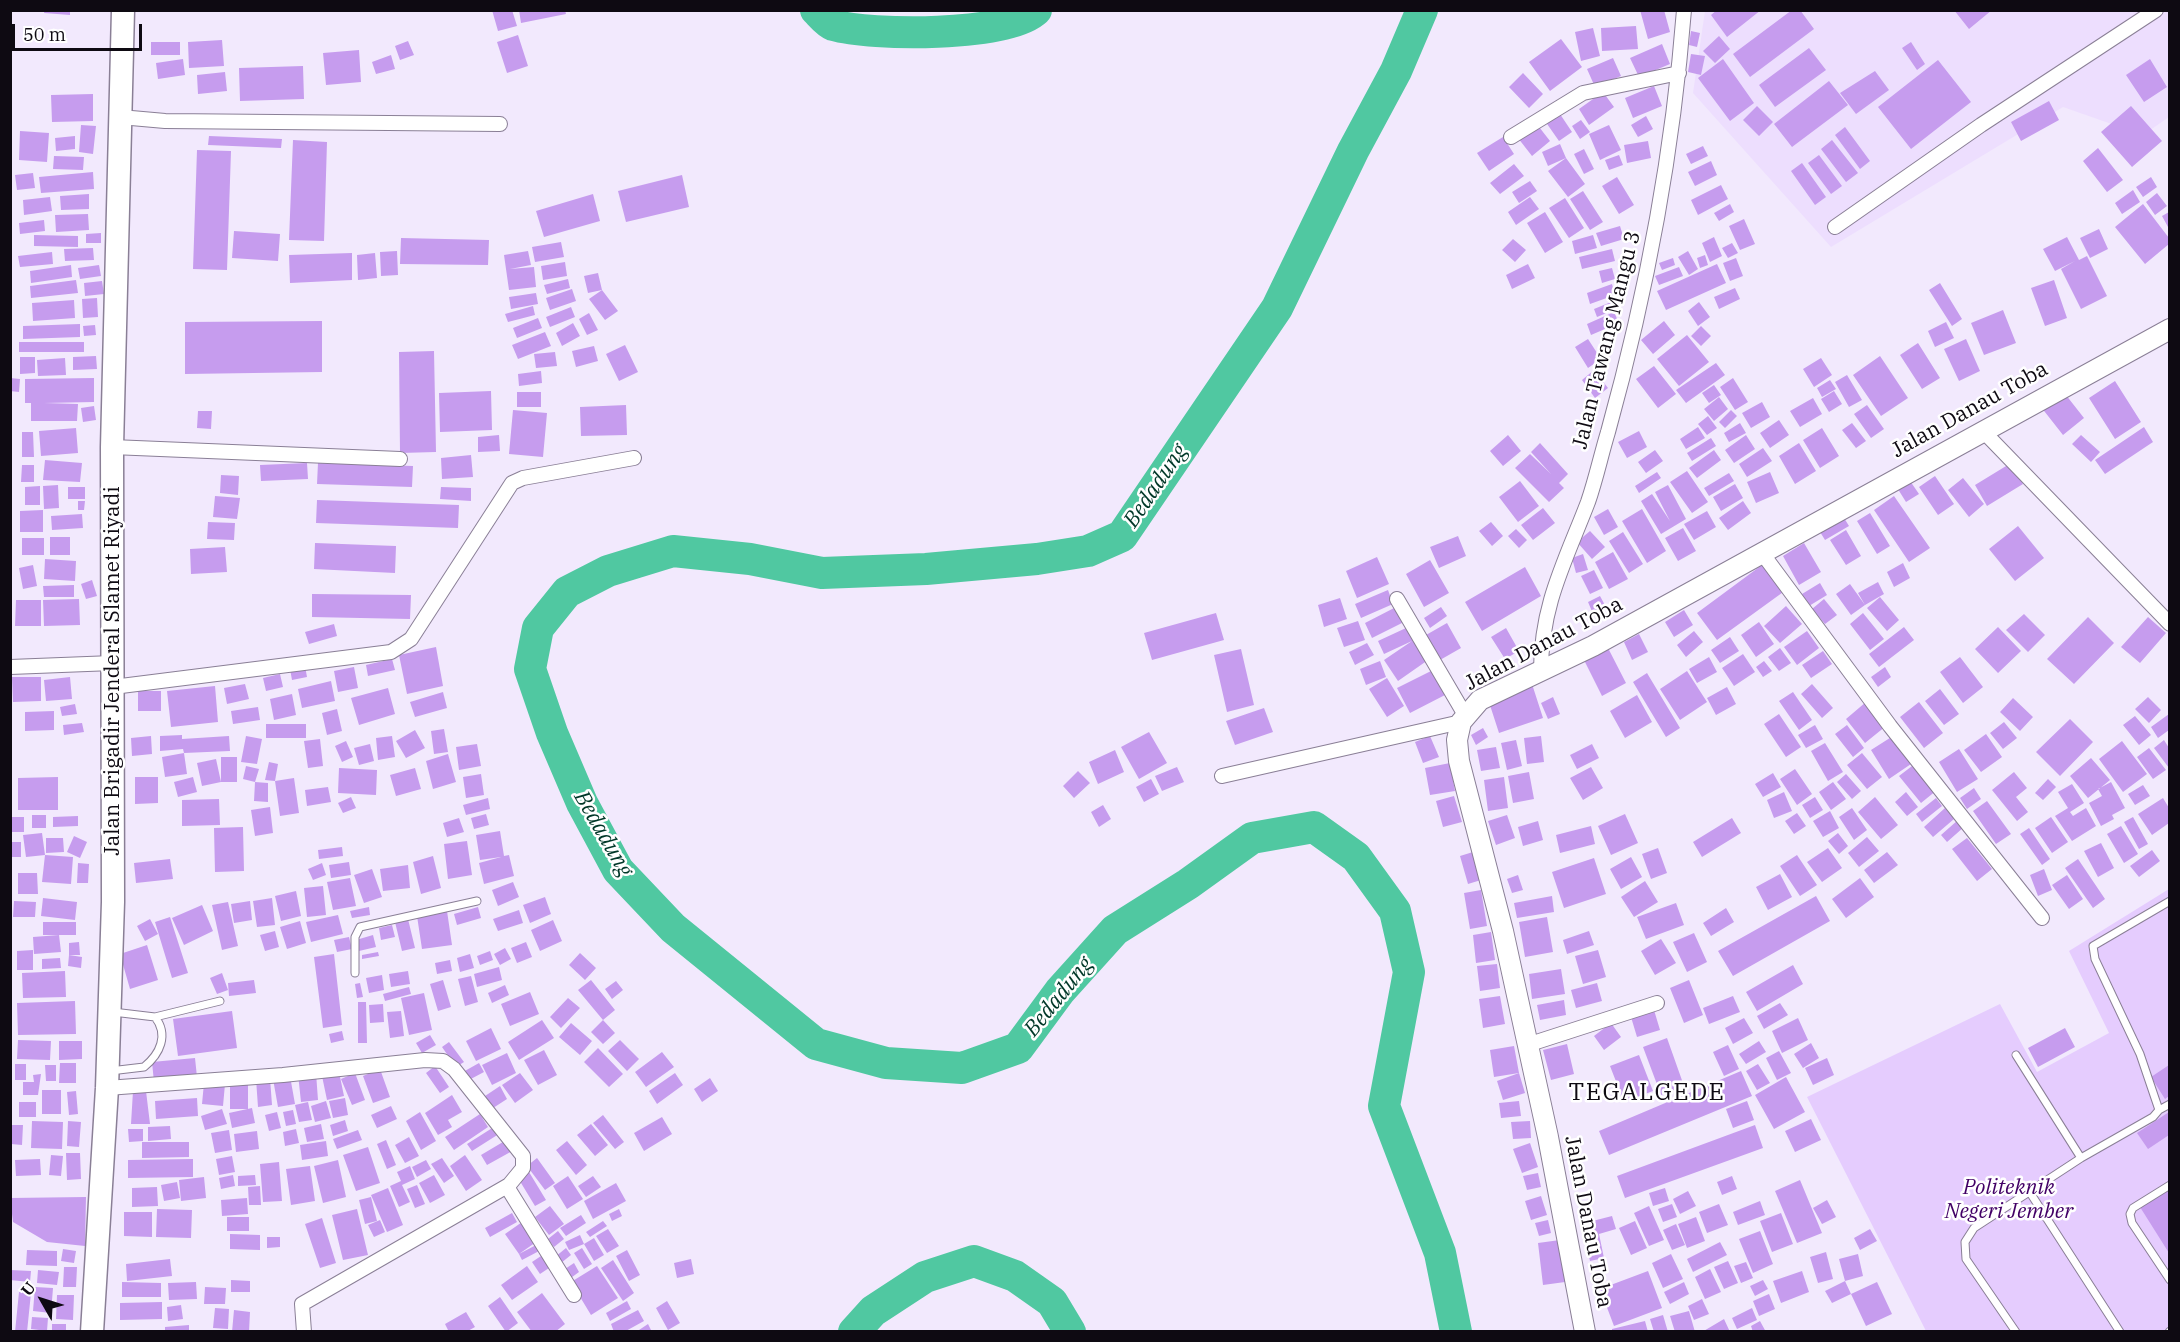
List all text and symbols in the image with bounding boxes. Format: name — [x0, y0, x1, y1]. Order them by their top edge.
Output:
scale bar — [15, 12, 146, 50]
text: 50 m — [23, 23, 66, 46]
street label: Jalan Tawang Mangu 3 — [1568, 228, 1646, 452]
street label: Jalan Danau Toba — [1887, 357, 2053, 463]
water label: Bedadung — [1119, 439, 1193, 533]
street label: Jalan Brigadir Jenderal Slamet Riyadi — [100, 486, 126, 856]
street label: Jalan Danau Toba — [1461, 592, 1627, 696]
water label: Bedadung — [568, 786, 638, 882]
water label: Bedadung — [1019, 952, 1099, 1042]
district label: TEGALGEDE — [1569, 1079, 1725, 1107]
street label: Jalan Danau Toba — [1559, 1134, 1617, 1310]
park label: Politeknik Negeri Jember — [1945, 1175, 2073, 1225]
north arrow — [12, 1270, 72, 1330]
text: U — [16, 1278, 40, 1300]

